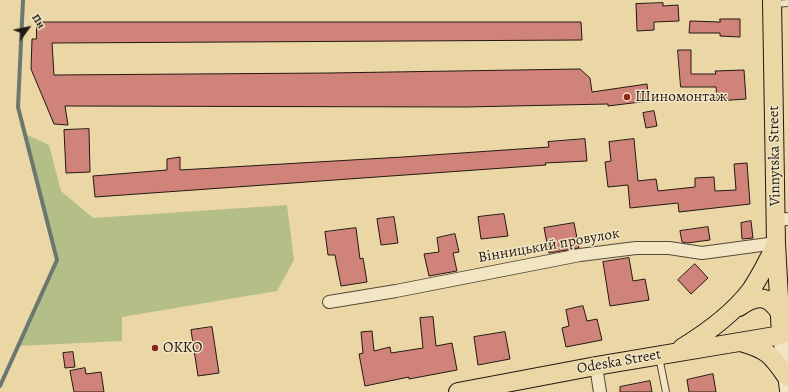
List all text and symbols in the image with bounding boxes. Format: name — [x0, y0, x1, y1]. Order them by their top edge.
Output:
north arrow — [8, 8, 48, 48]
text: Пн — [28, 11, 49, 31]
place label: Шиномонтаж — [635, 88, 727, 106]
marker: Шиномонтаж — [622, 92, 632, 102]
street label: Vinnytska Street — [765, 106, 785, 206]
street label: Вінницький провулок — [477, 225, 621, 267]
place label: OKKO — [163, 339, 202, 357]
marker: OKKO — [150, 343, 160, 353]
street label: Odeska Street — [575, 346, 663, 378]

